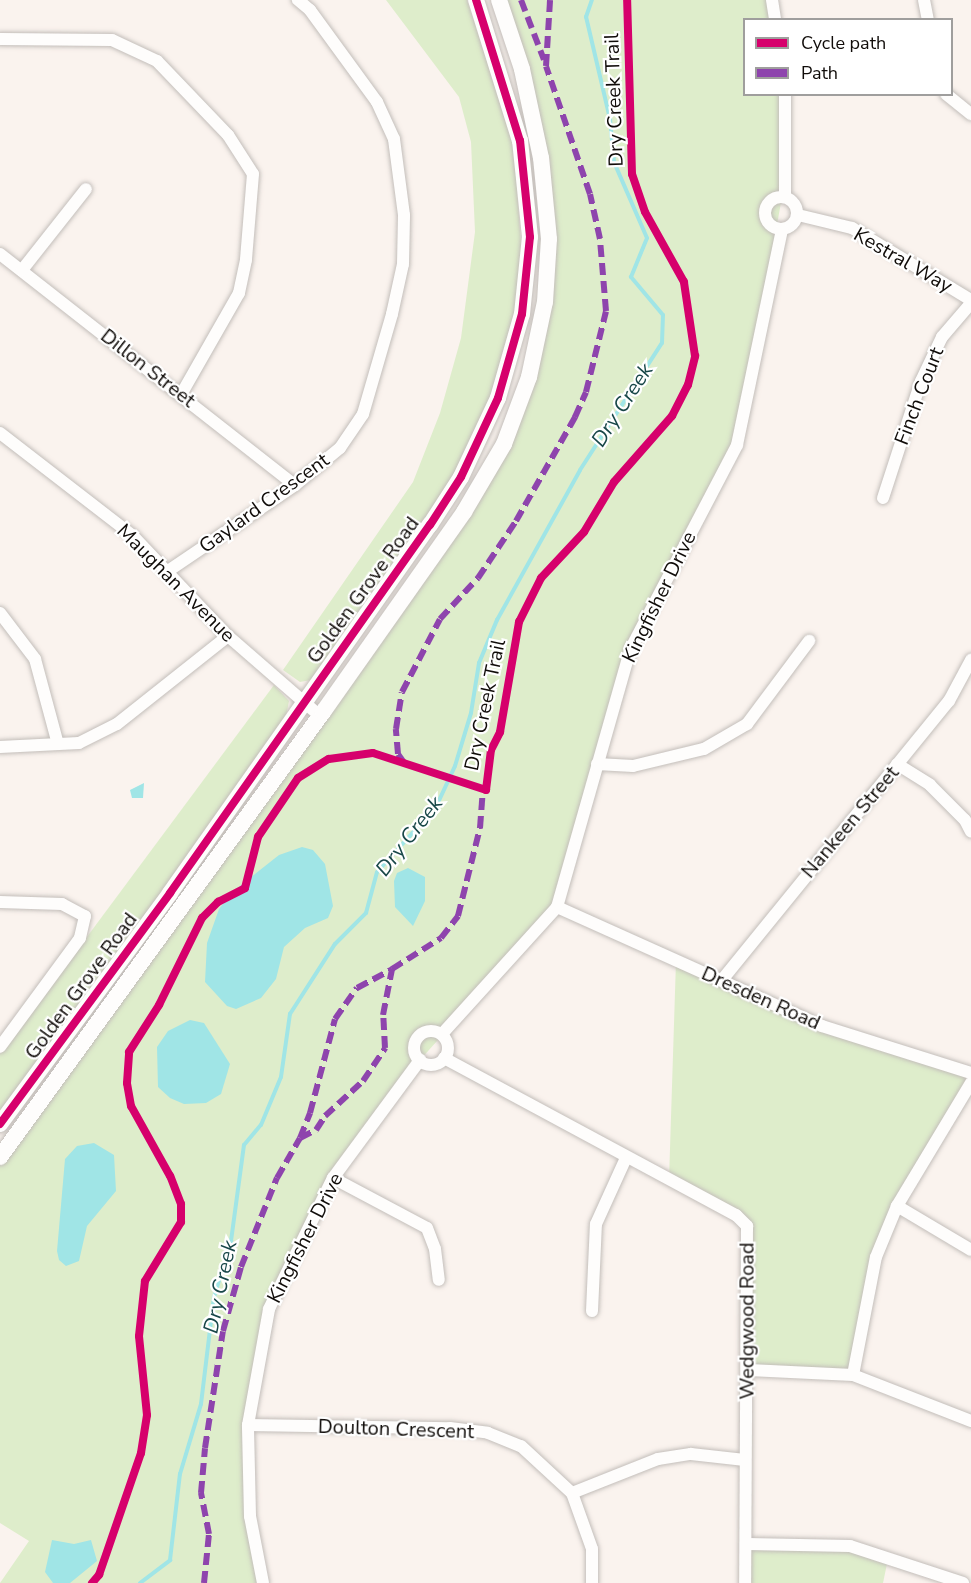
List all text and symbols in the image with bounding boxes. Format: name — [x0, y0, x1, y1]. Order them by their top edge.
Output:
legend — [743, 18, 953, 96]
text: Cycle path — [801, 31, 886, 55]
street label: Dry Creek Trail — [600, 33, 628, 167]
text: Path — [801, 61, 838, 85]
street label: Kestral Way — [849, 222, 957, 298]
street label: Dillon Street — [96, 324, 200, 412]
street label: Finch Court — [889, 344, 949, 448]
water label: Dry Creek — [586, 359, 658, 451]
street label: Gaylard Crescent — [194, 448, 334, 558]
street label: Golden Grove Road — [302, 512, 424, 668]
street label: Maughan Avenue — [112, 519, 240, 647]
street label: Kingfisher Drive — [617, 528, 701, 666]
street label: Dry Creek Trail — [459, 637, 511, 773]
street label: Nankeen Street — [796, 761, 904, 883]
water label: Dry Creek — [370, 791, 448, 881]
street label: Golden Grove Road — [20, 908, 142, 1064]
street label: Dresden Road — [698, 961, 824, 1035]
street label: Kingfisher Drive — [262, 1169, 348, 1307]
water label: Dry Creek — [198, 1238, 242, 1336]
street label: Wedgwood Road — [735, 1242, 759, 1400]
street label: Doulton Crescent — [318, 1414, 474, 1444]

